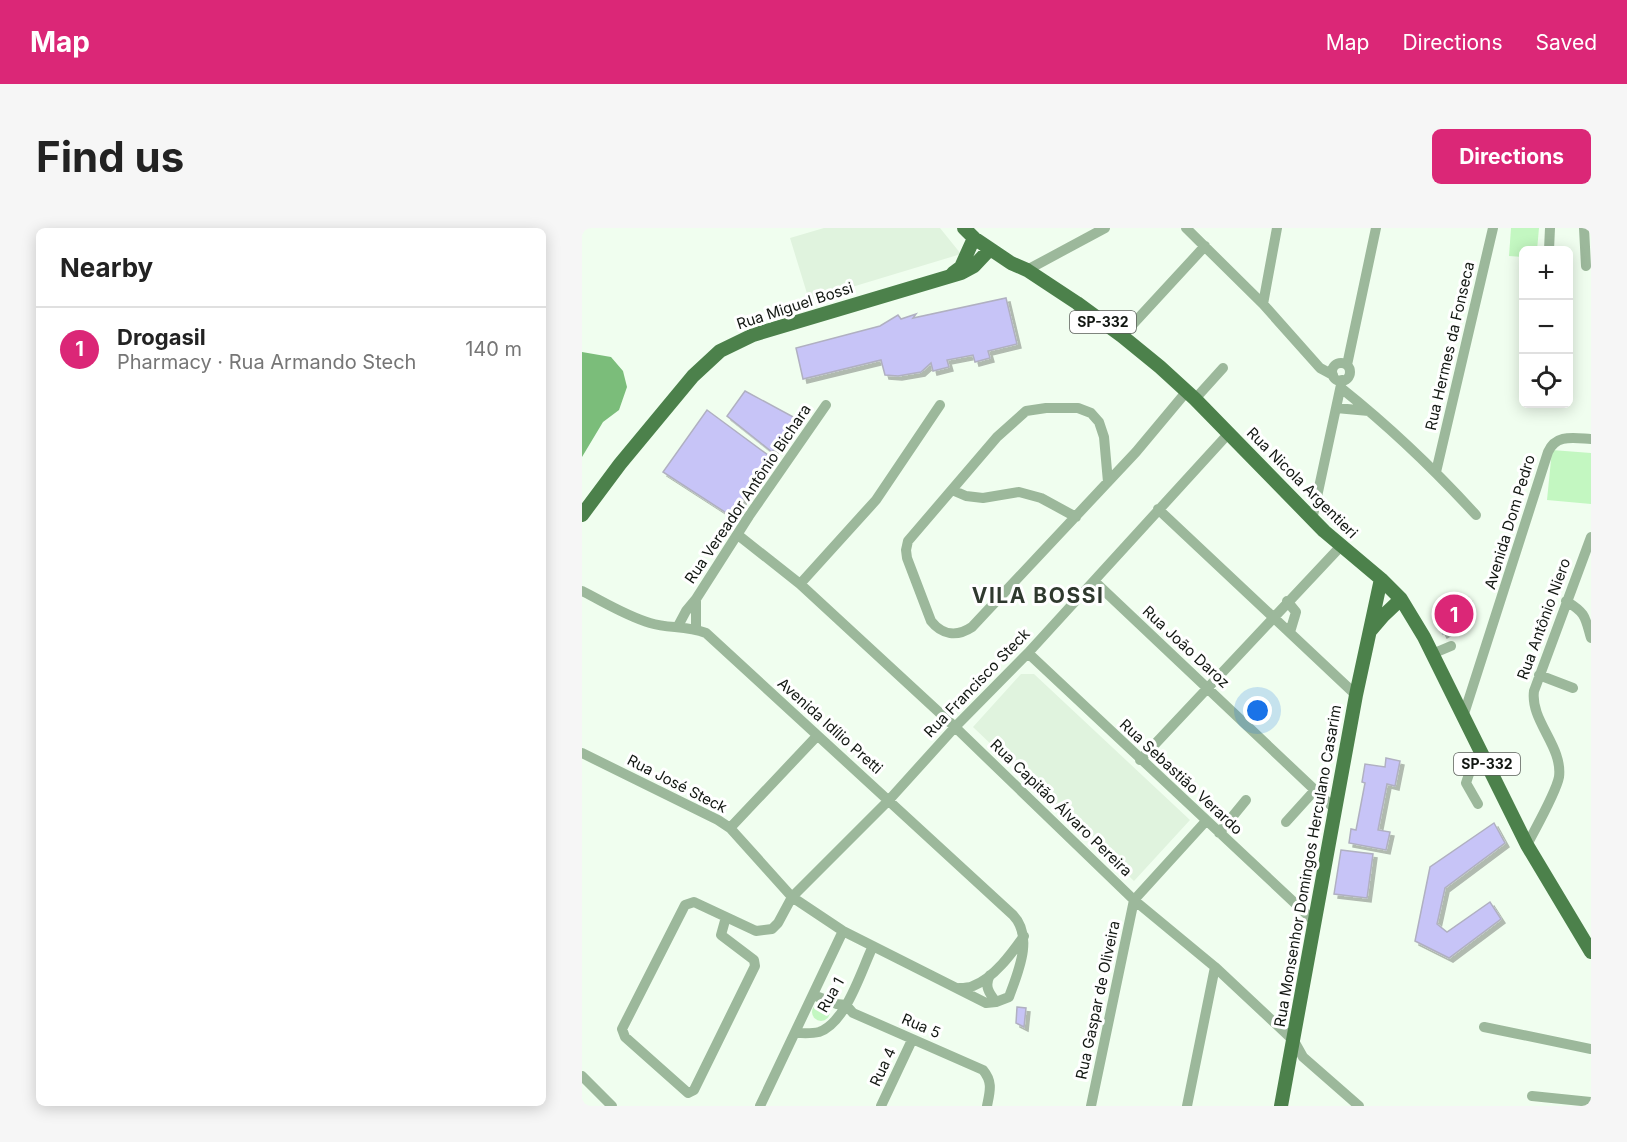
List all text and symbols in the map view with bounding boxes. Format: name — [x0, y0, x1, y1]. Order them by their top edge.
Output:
text: Map — [30, 25, 90, 59]
text: Map — [1326, 30, 1369, 55]
text: Directions — [1402, 30, 1503, 55]
text: Saved — [1536, 30, 1597, 55]
button: Directions — [1432, 129, 1591, 184]
text: Find us — [36, 131, 184, 182]
map controls — [1519, 246, 1573, 408]
button: + — [1519, 246, 1573, 300]
text: Nearby — [60, 252, 153, 283]
street label: Rua Hermes da Fonseca — [1421, 260, 1478, 432]
street label: Rua Miguel Bossi — [734, 278, 855, 333]
button: − — [1519, 300, 1573, 354]
road number: SP-332 — [1070, 311, 1136, 333]
text: Drogasil — [117, 324, 206, 350]
text: 1 — [75, 337, 84, 361]
text: 140 m — [465, 337, 522, 361]
text: Pharmacy · Rua Armando Stech — [117, 350, 416, 374]
button: locate — [1519, 354, 1573, 408]
street label: Rua Vereador Antônio Bichara — [680, 400, 815, 587]
street label: Rua Nicola Argentieri — [1243, 423, 1362, 542]
street label: Avenida Dom Pedro — [1480, 452, 1539, 591]
street label: Rua Antônio Niero — [1513, 555, 1574, 682]
district label: VILA BOSSI — [972, 583, 1104, 608]
pin: 1 — [1434, 592, 1474, 636]
street label: Rua João Daroz — [1139, 601, 1234, 692]
street label: Rua Francisco Steck — [920, 624, 1034, 741]
street label: Avenida Idílio Pretti — [774, 674, 887, 778]
your location — [1243, 696, 1272, 725]
street label: Rua Monsenhor Domingos Herculano Casarim — [1270, 703, 1345, 1029]
street label: Rua Sebastião Verardo — [1116, 715, 1247, 839]
street label: Rua Capitão Álvaro Pereira — [987, 735, 1136, 880]
street label: Rua José Steck — [624, 750, 731, 817]
road number: SP-332 — [1454, 753, 1520, 775]
street label: Rua Gaspar de Oliveira — [1071, 919, 1124, 1081]
street label: Rua 1 — [813, 974, 848, 1016]
street label: Rua 5 — [899, 1009, 943, 1042]
street label: Rua 4 — [865, 1044, 900, 1089]

